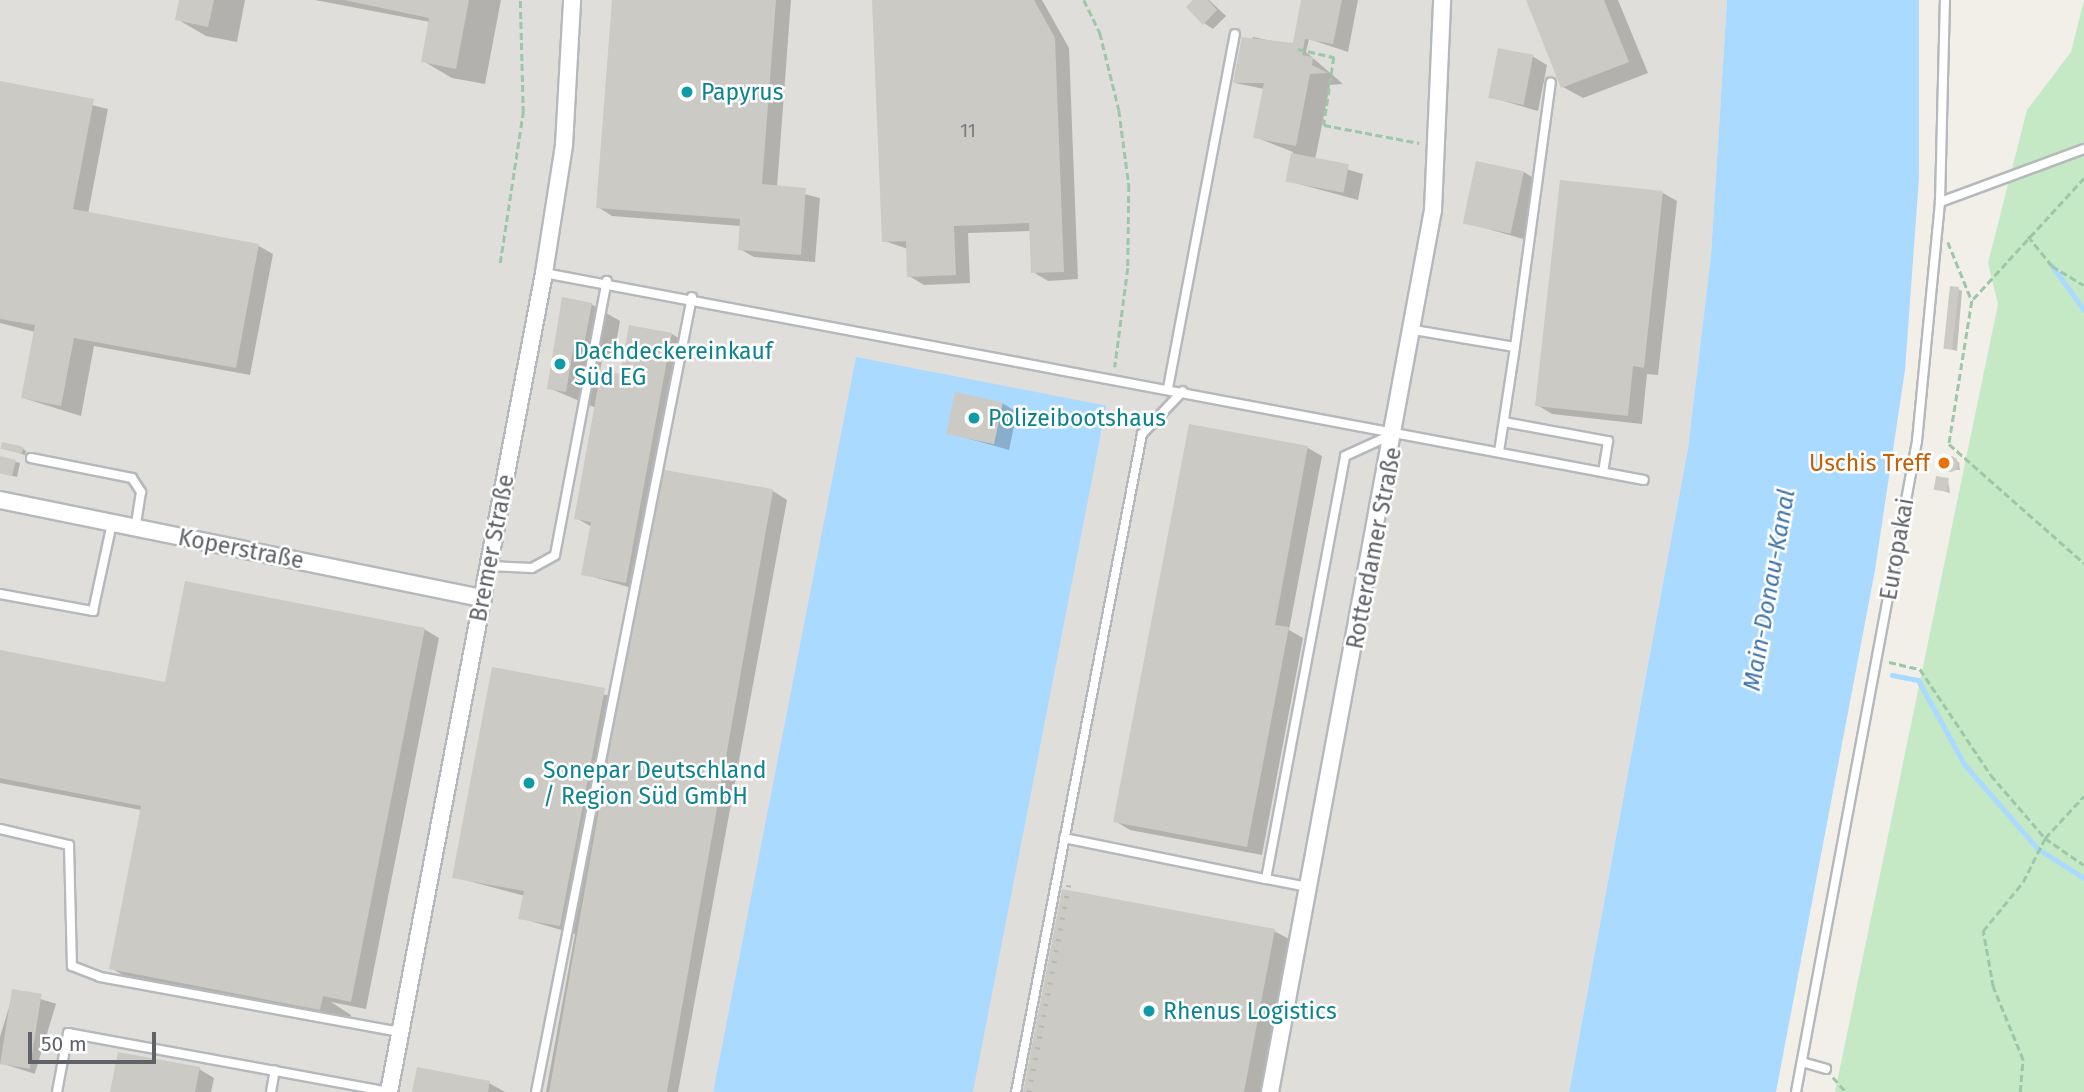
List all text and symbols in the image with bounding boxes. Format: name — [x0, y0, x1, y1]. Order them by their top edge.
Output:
place label: Papyrus — [701, 78, 784, 106]
marker: Papyrus — [679, 84, 695, 100]
house number: 11 — [960, 120, 976, 142]
place label: Dachdeckereinkauf Süd EG — [574, 337, 773, 391]
marker: Dachdeckereinkauf Süd EG — [552, 356, 568, 372]
place label: Polizeibootshaus — [988, 404, 1166, 432]
marker: Polizeibootshaus — [966, 410, 982, 426]
street label: Rotterdamer Straße — [1341, 445, 1407, 651]
place label: Uschis Treff — [1809, 449, 1930, 477]
marker: Uschis Treff — [1936, 455, 1952, 471]
street label: Bremer Straße — [464, 472, 520, 624]
water label: Main-Donau-Kanal — [1738, 487, 1802, 693]
street label: Europakai — [1874, 496, 1920, 602]
street label: Koperstraße — [176, 523, 306, 575]
place label: Sonepar Deutschland / Region Süd GmbH — [543, 756, 767, 810]
marker: Sonepar Deutschland / Region Süd GmbH — [521, 775, 537, 791]
place label: Rhenus Logistics — [1163, 997, 1337, 1025]
marker: Rhenus Logistics — [1141, 1003, 1157, 1019]
scale bar — [32, 1018, 159, 1062]
text: 50 m — [41, 1031, 87, 1057]

